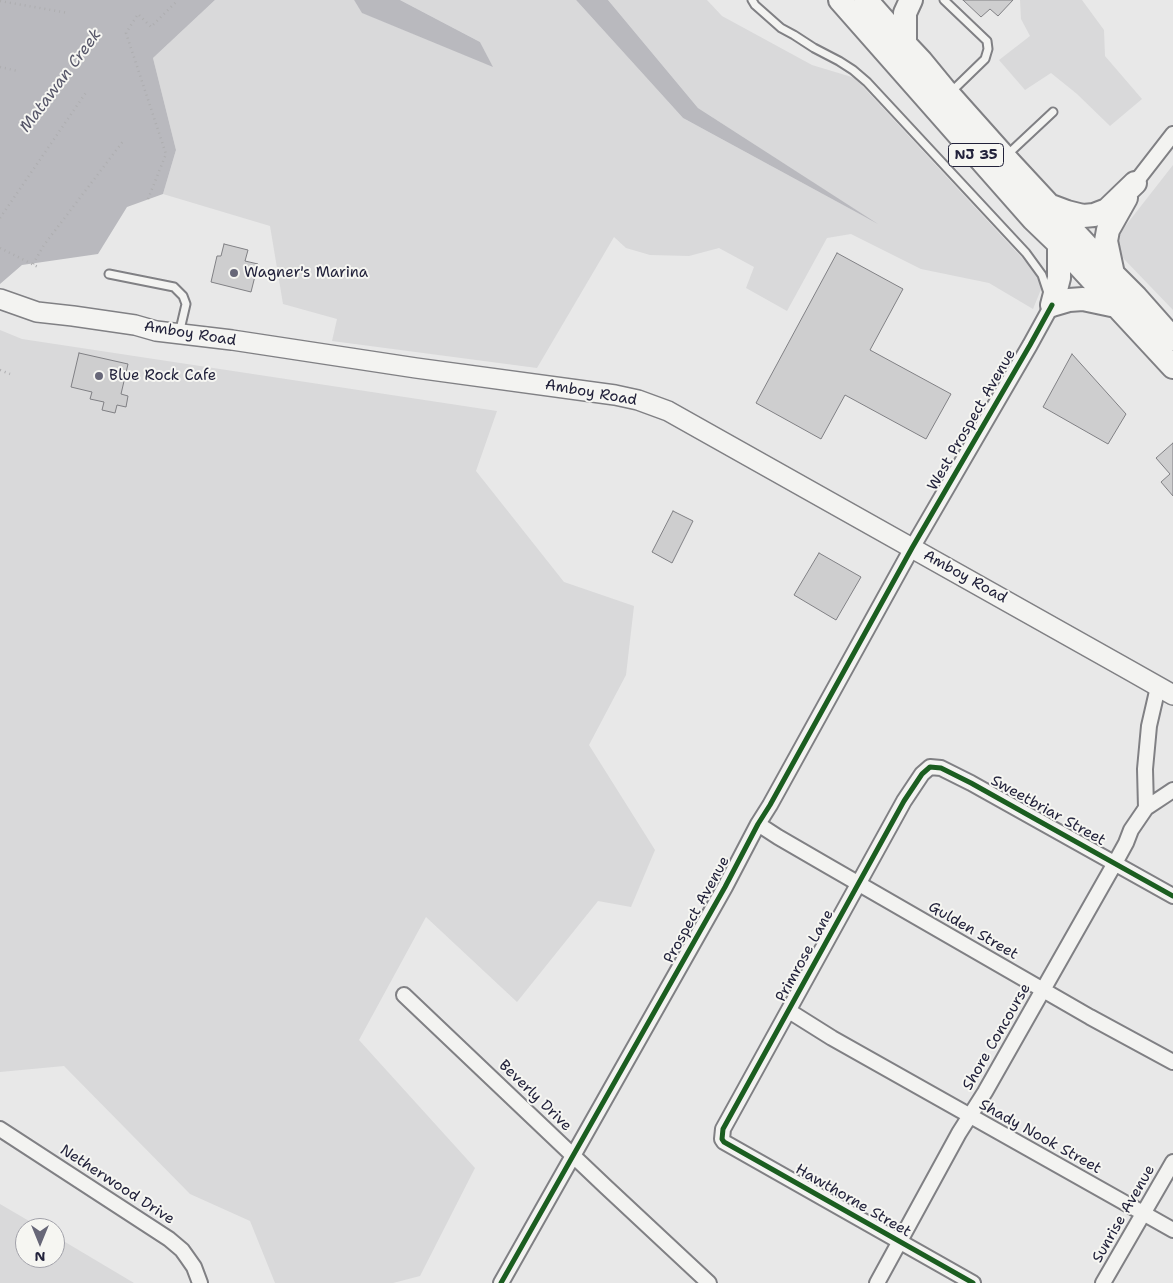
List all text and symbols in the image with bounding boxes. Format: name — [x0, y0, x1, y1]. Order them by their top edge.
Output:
water label: Matawan Creek — [16, 26, 106, 136]
road number: NJ 35 — [948, 144, 1004, 166]
place label: Wagner's Marina — [244, 264, 368, 282]
marker: Wagner's Marina — [228, 267, 240, 279]
street label: Amboy Road — [143, 318, 237, 350]
street label: West Prospect Avenue — [924, 346, 1020, 494]
place label: Blue Rock Cafe — [109, 367, 216, 385]
marker: Blue Rock Cafe — [93, 370, 105, 382]
street label: Amboy Road — [544, 376, 638, 410]
street label: Amboy Road — [920, 547, 1010, 607]
street label: Sweetbriar Street — [987, 772, 1109, 850]
street label: Prospect Avenue — [660, 853, 734, 967]
street label: Gulden Street — [925, 898, 1021, 964]
street label: Primrose Lane — [772, 907, 838, 1005]
street label: Shore Concourse — [959, 980, 1035, 1094]
street label: Beverly Drive — [495, 1057, 575, 1135]
street label: Shady Nook Street — [976, 1096, 1104, 1178]
street label: Netherwood Drive — [56, 1141, 178, 1229]
street label: Hawthorne Street — [792, 1161, 914, 1241]
street label: Sunrise Avenue — [1089, 1162, 1159, 1266]
north arrow — [15, 1218, 65, 1268]
text: N — [34, 1248, 46, 1266]

